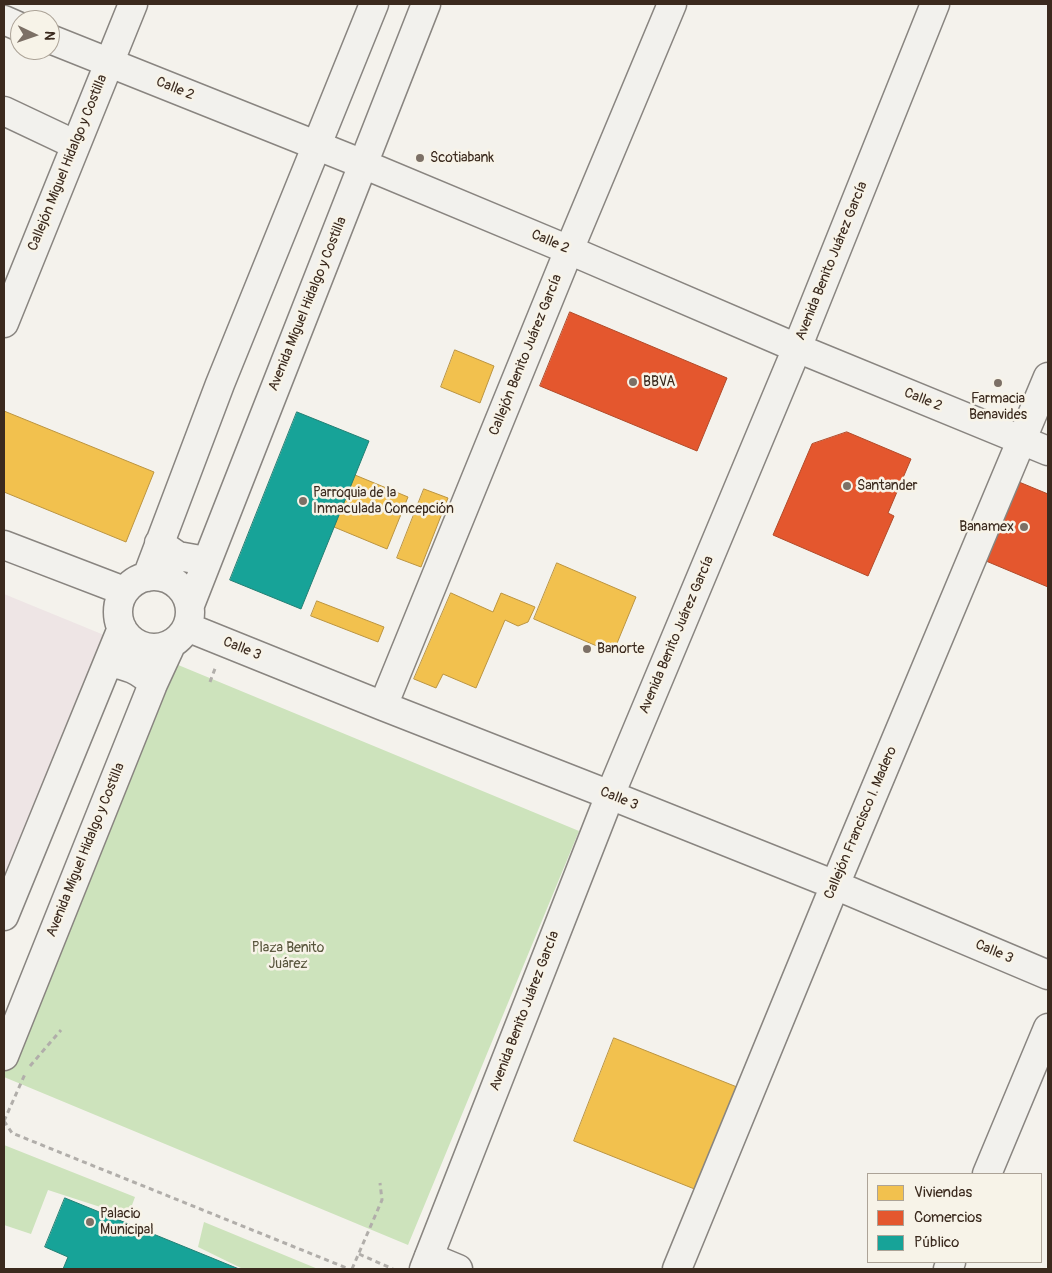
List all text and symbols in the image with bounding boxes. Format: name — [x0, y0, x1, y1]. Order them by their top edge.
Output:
north arrow — [10, 10, 60, 60]
text: N — [41, 31, 58, 41]
street label: Callejón Miguel Hidalgo y Costilla — [25, 72, 111, 254]
street label: Calle 2 — [154, 74, 196, 104]
place label: Scotiabank — [430, 150, 494, 166]
marker: Scotiabank — [414, 152, 426, 164]
street label: Avenida Benito Juárez García — [792, 179, 872, 343]
street label: Avenida Miguel Hidalgo y Costilla — [265, 214, 351, 394]
street label: Calle 2 — [529, 227, 571, 257]
street label: Callejón Benito Juárez García — [486, 272, 566, 438]
place label: BBVA — [643, 374, 675, 390]
marker: BBVA — [627, 376, 639, 388]
marker: Farmacia Benavides — [992, 377, 1004, 389]
street label: Calle 2 — [902, 385, 944, 415]
place label: Farmacia Benavides — [969, 391, 1027, 424]
place label: Santander — [857, 478, 918, 494]
marker: Santander — [841, 480, 853, 492]
place label: Parroquia de la Inmaculada Concepción — [313, 485, 454, 518]
marker: Parroquia de la Inmaculada Concepción — [297, 495, 309, 507]
place label: Banamex — [959, 519, 1014, 535]
marker: Banamex — [1018, 521, 1030, 533]
street label: Avenida Benito Juárez García — [636, 554, 718, 716]
street label: Calle 3 — [221, 634, 263, 664]
place label: Banorte — [597, 641, 644, 657]
marker: Banorte — [581, 643, 593, 655]
street label: Callejón Francisco I. Madero — [821, 744, 901, 902]
street label: Avenida Miguel Hidalgo y Costilla — [43, 760, 129, 940]
street label: Calle 3 — [598, 784, 640, 814]
street label: Avenida Benito Juárez García — [487, 929, 563, 1093]
street label: Calle 3 — [973, 937, 1015, 967]
park label: Plaza Benito Juárez — [252, 940, 324, 972]
legend — [867, 1173, 1042, 1263]
text: Viviendas — [914, 1183, 972, 1202]
place label: Palacio Municipal — [100, 1206, 154, 1238]
text: Comercios — [914, 1208, 982, 1227]
marker: Palacio Municipal — [84, 1216, 96, 1228]
text: Público — [914, 1233, 959, 1252]

